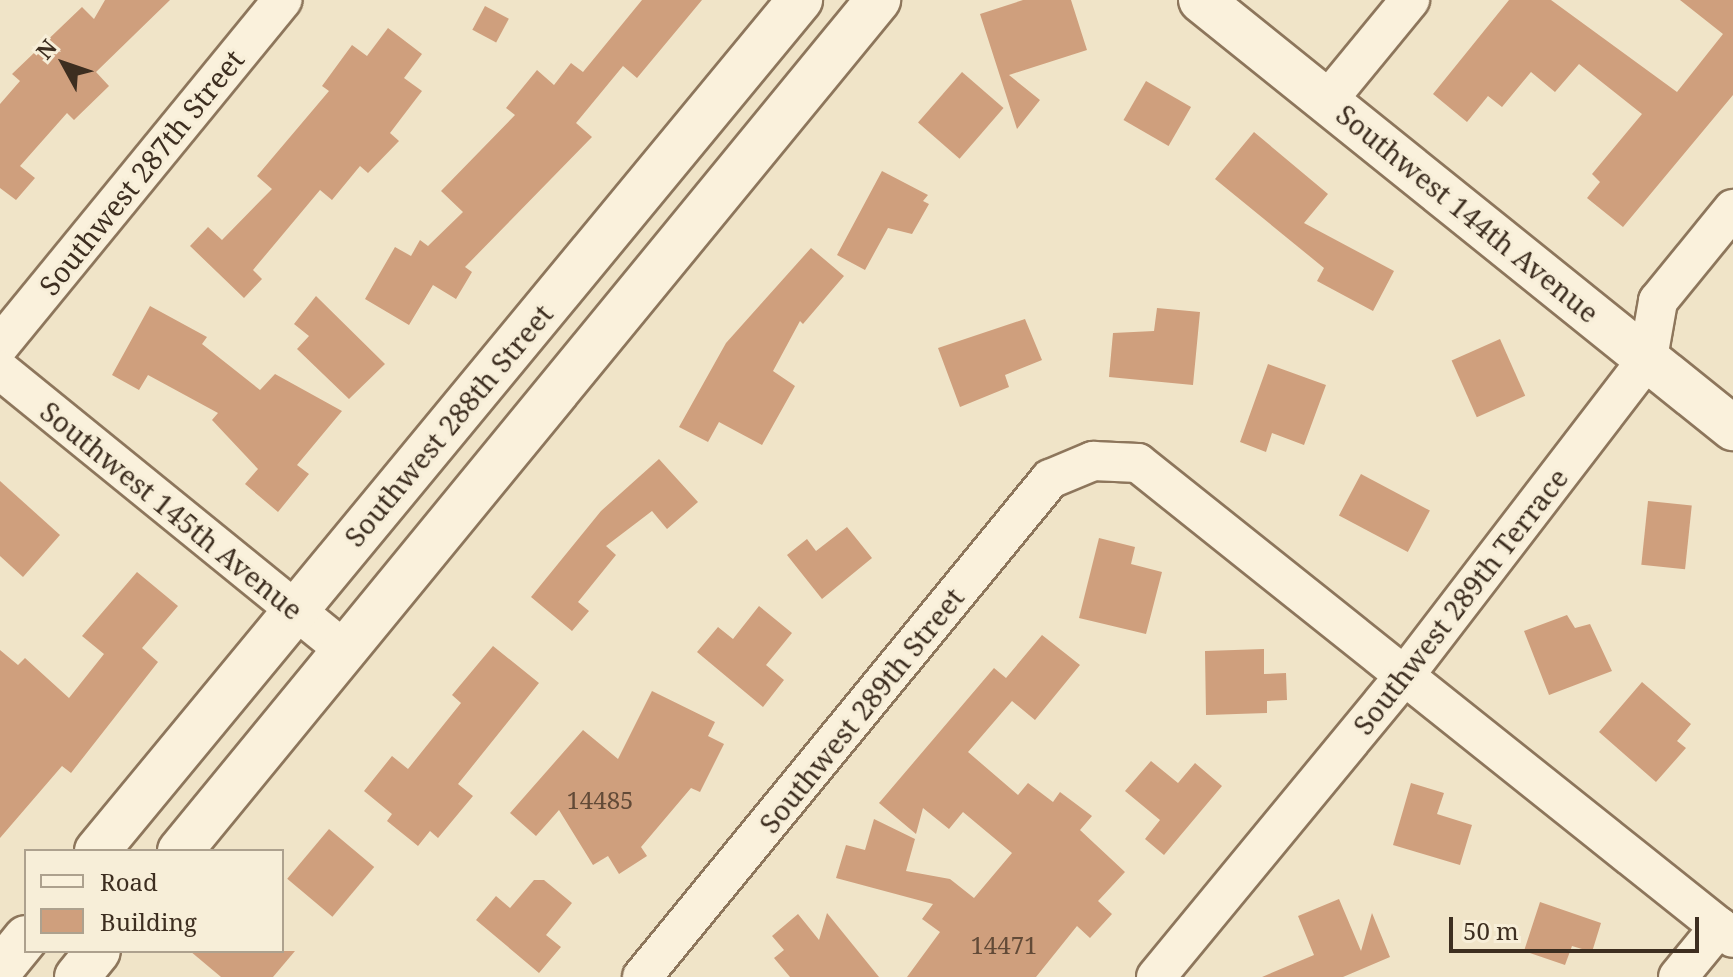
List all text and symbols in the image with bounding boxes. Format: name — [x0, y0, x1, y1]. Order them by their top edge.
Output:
north arrow — [24, 24, 104, 104]
text: N — [29, 32, 63, 65]
street label: Southwest 287th Street — [32, 43, 250, 301]
street label: Southwest 144th Avenue — [1330, 97, 1606, 329]
street label: Southwest 288th Street — [337, 297, 559, 553]
street label: Southwest 145th Avenue — [34, 394, 310, 626]
street label: Southwest 289th Terrace — [1346, 461, 1574, 741]
street label: Southwest 289th Street — [752, 581, 970, 839]
house number: 14485 — [566, 786, 634, 814]
legend — [24, 849, 284, 953]
text: Road — [100, 865, 158, 898]
scale bar — [1453, 901, 1703, 951]
text: Building — [100, 905, 197, 938]
text: 50 m — [1463, 914, 1519, 947]
house number: 14471 — [970, 931, 1038, 959]

